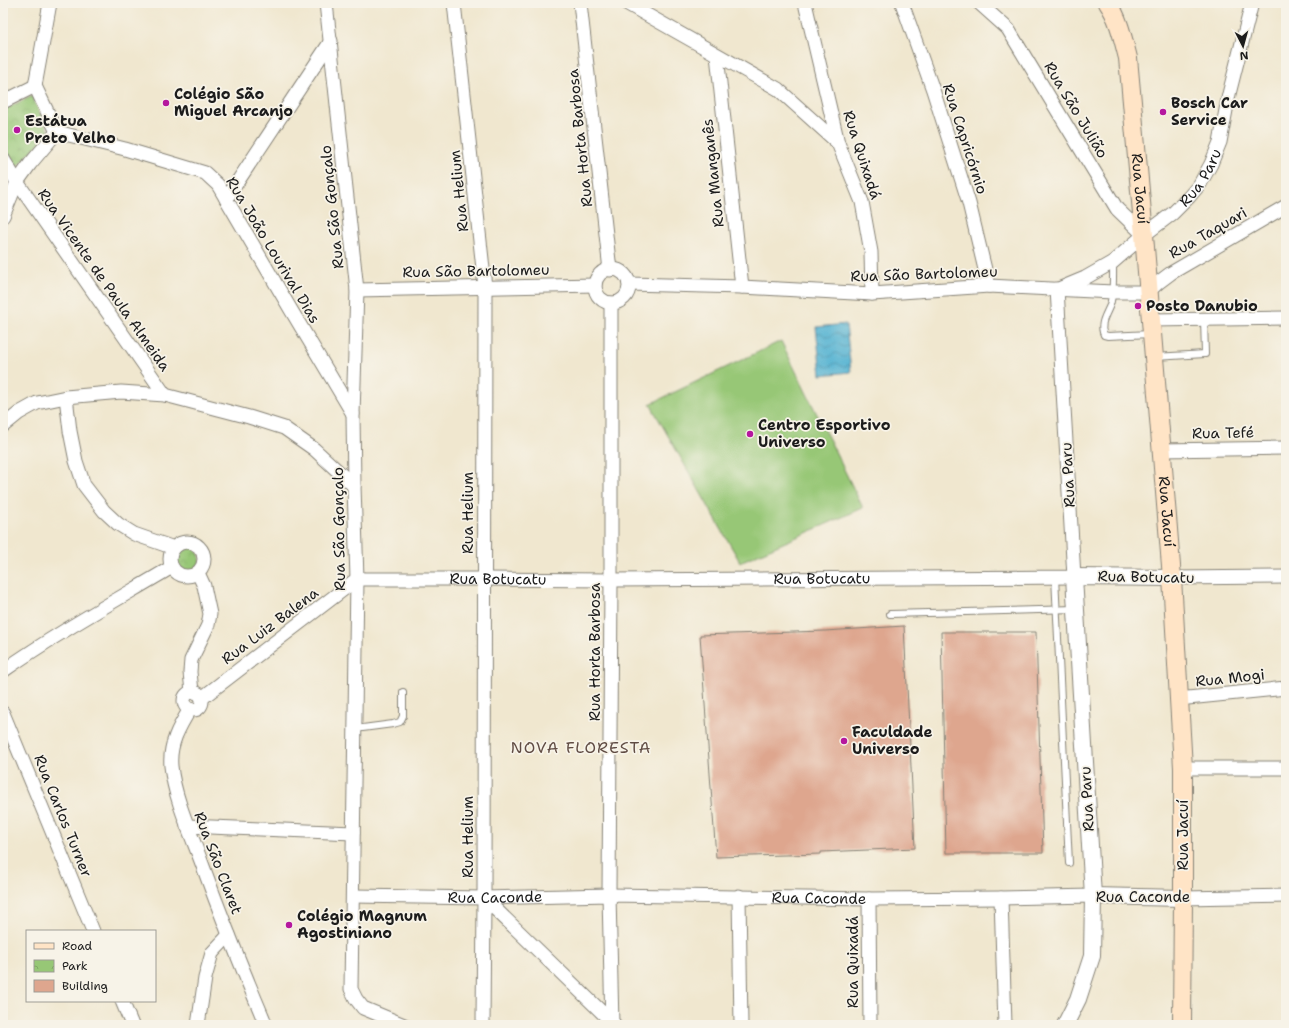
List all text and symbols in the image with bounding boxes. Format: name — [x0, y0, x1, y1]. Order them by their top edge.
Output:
north arrow — [1223, 26, 1263, 66]
text: N — [1239, 48, 1249, 63]
street label: Rua São Julião — [1039, 58, 1113, 162]
street label: Rua Horta Barbosa — [563, 67, 597, 208]
street label: Rua Capricórnio — [938, 81, 992, 197]
place label: Colégio São Miguel Arcanjo — [174, 84, 293, 121]
place label: Bosch Car Service — [1171, 93, 1248, 130]
marker: Colégio São Miguel Arcanjo — [161, 98, 171, 108]
marker: Bosch Car Service — [1158, 107, 1168, 117]
street label: Rua Quixadá — [838, 108, 886, 203]
place label: Estátua Preto Velho — [25, 111, 116, 148]
street label: Rua Manganês — [697, 118, 729, 228]
marker: Estátua Preto Velho — [12, 125, 22, 135]
street label: Rua São Gonçalo — [316, 144, 348, 270]
street label: Rua Paru — [1175, 146, 1226, 211]
street label: Rua Helium — [445, 149, 473, 233]
street label: Rua Jacuí — [1127, 152, 1153, 226]
street label: Rua João Lourival Dias — [221, 173, 325, 327]
street label: Rua Vicente de Paula Almeida — [33, 185, 175, 376]
street label: Rua Taquari — [1165, 203, 1251, 263]
street label: Rua São Bartolomeu — [402, 260, 550, 282]
street label: Rua São Bartolomeu — [850, 261, 998, 287]
place label: Posto Danubio — [1146, 296, 1258, 316]
marker: Posto Danubio — [1133, 301, 1143, 311]
place label: Centro Esportivo Universo — [758, 415, 891, 452]
street label: Rua Tefé — [1192, 422, 1254, 444]
marker: Centro Esportivo Universo — [745, 429, 755, 439]
street label: Rua Paru — [1056, 442, 1080, 508]
street label: Rua São Gonçalo — [328, 467, 350, 591]
street label: Rua Helium — [458, 472, 478, 554]
street label: Rua Jacuí — [1154, 475, 1179, 549]
street label: Rua Botucatu — [1097, 566, 1195, 588]
street label: Rua Botucatu — [773, 568, 871, 589]
street label: Rua Botucatu — [450, 569, 547, 589]
street label: Rua Horta Barbosa — [585, 582, 605, 721]
street label: Rua Luiz Balena — [218, 583, 323, 669]
street label: Rua Mogi — [1194, 664, 1266, 692]
place label: Faculdade Universo — [852, 722, 933, 759]
marker: Faculdade Universo — [839, 736, 849, 746]
district label: NOVA FLORESTA — [511, 737, 651, 758]
street label: Rua Carlos Turner — [29, 752, 97, 880]
street label: Rua Paru — [1075, 766, 1099, 832]
street label: Rua Helium — [458, 796, 478, 878]
street label: Rua Jacuí — [1173, 799, 1193, 871]
street label: Rua São Claret — [189, 809, 247, 917]
street label: Rua Caconde — [448, 887, 543, 908]
street label: Rua Caconde — [1096, 887, 1190, 907]
street label: Rua Caconde — [771, 888, 866, 909]
place label: Colégio Magnum Agostiniano — [297, 906, 427, 943]
street label: Rua Quixadá — [843, 915, 863, 1008]
marker: Colégio Magnum Agostiniano — [284, 920, 294, 930]
legend — [26, 930, 156, 1002]
text: Road — [62, 938, 93, 954]
text: Park — [62, 958, 88, 974]
text: Building — [62, 978, 108, 994]

